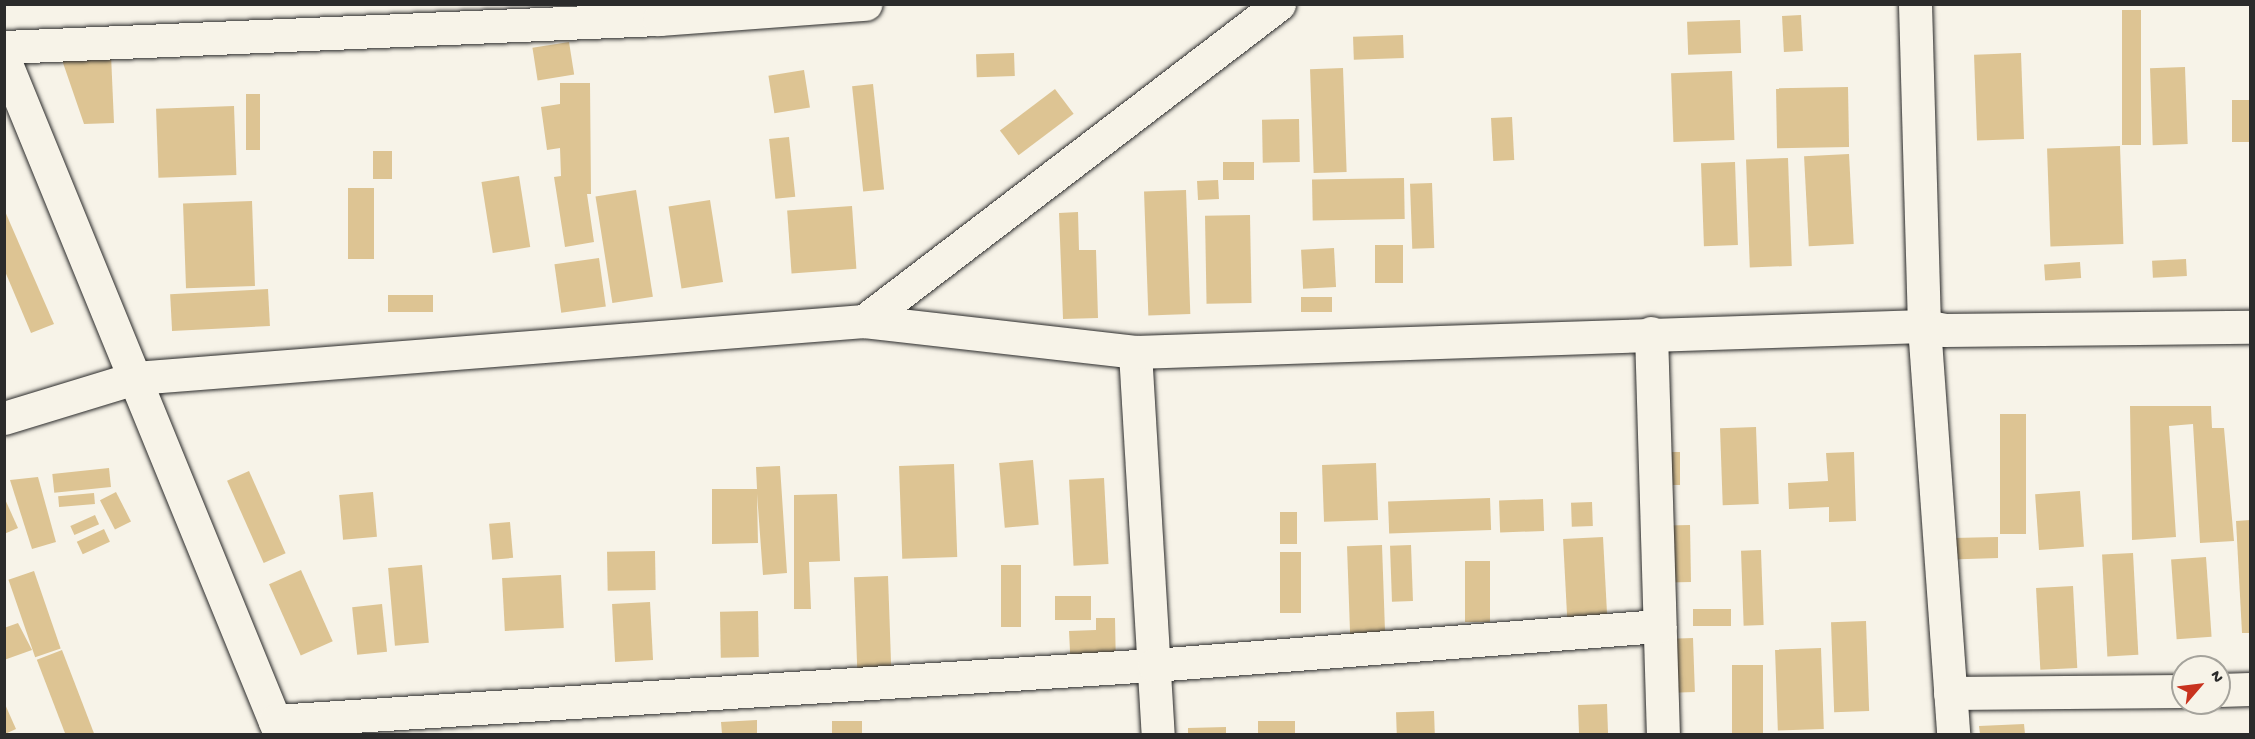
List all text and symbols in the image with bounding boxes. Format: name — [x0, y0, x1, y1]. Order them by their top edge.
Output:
north arrow — [2171, 655, 2231, 715]
text: N — [2205, 668, 2226, 686]

